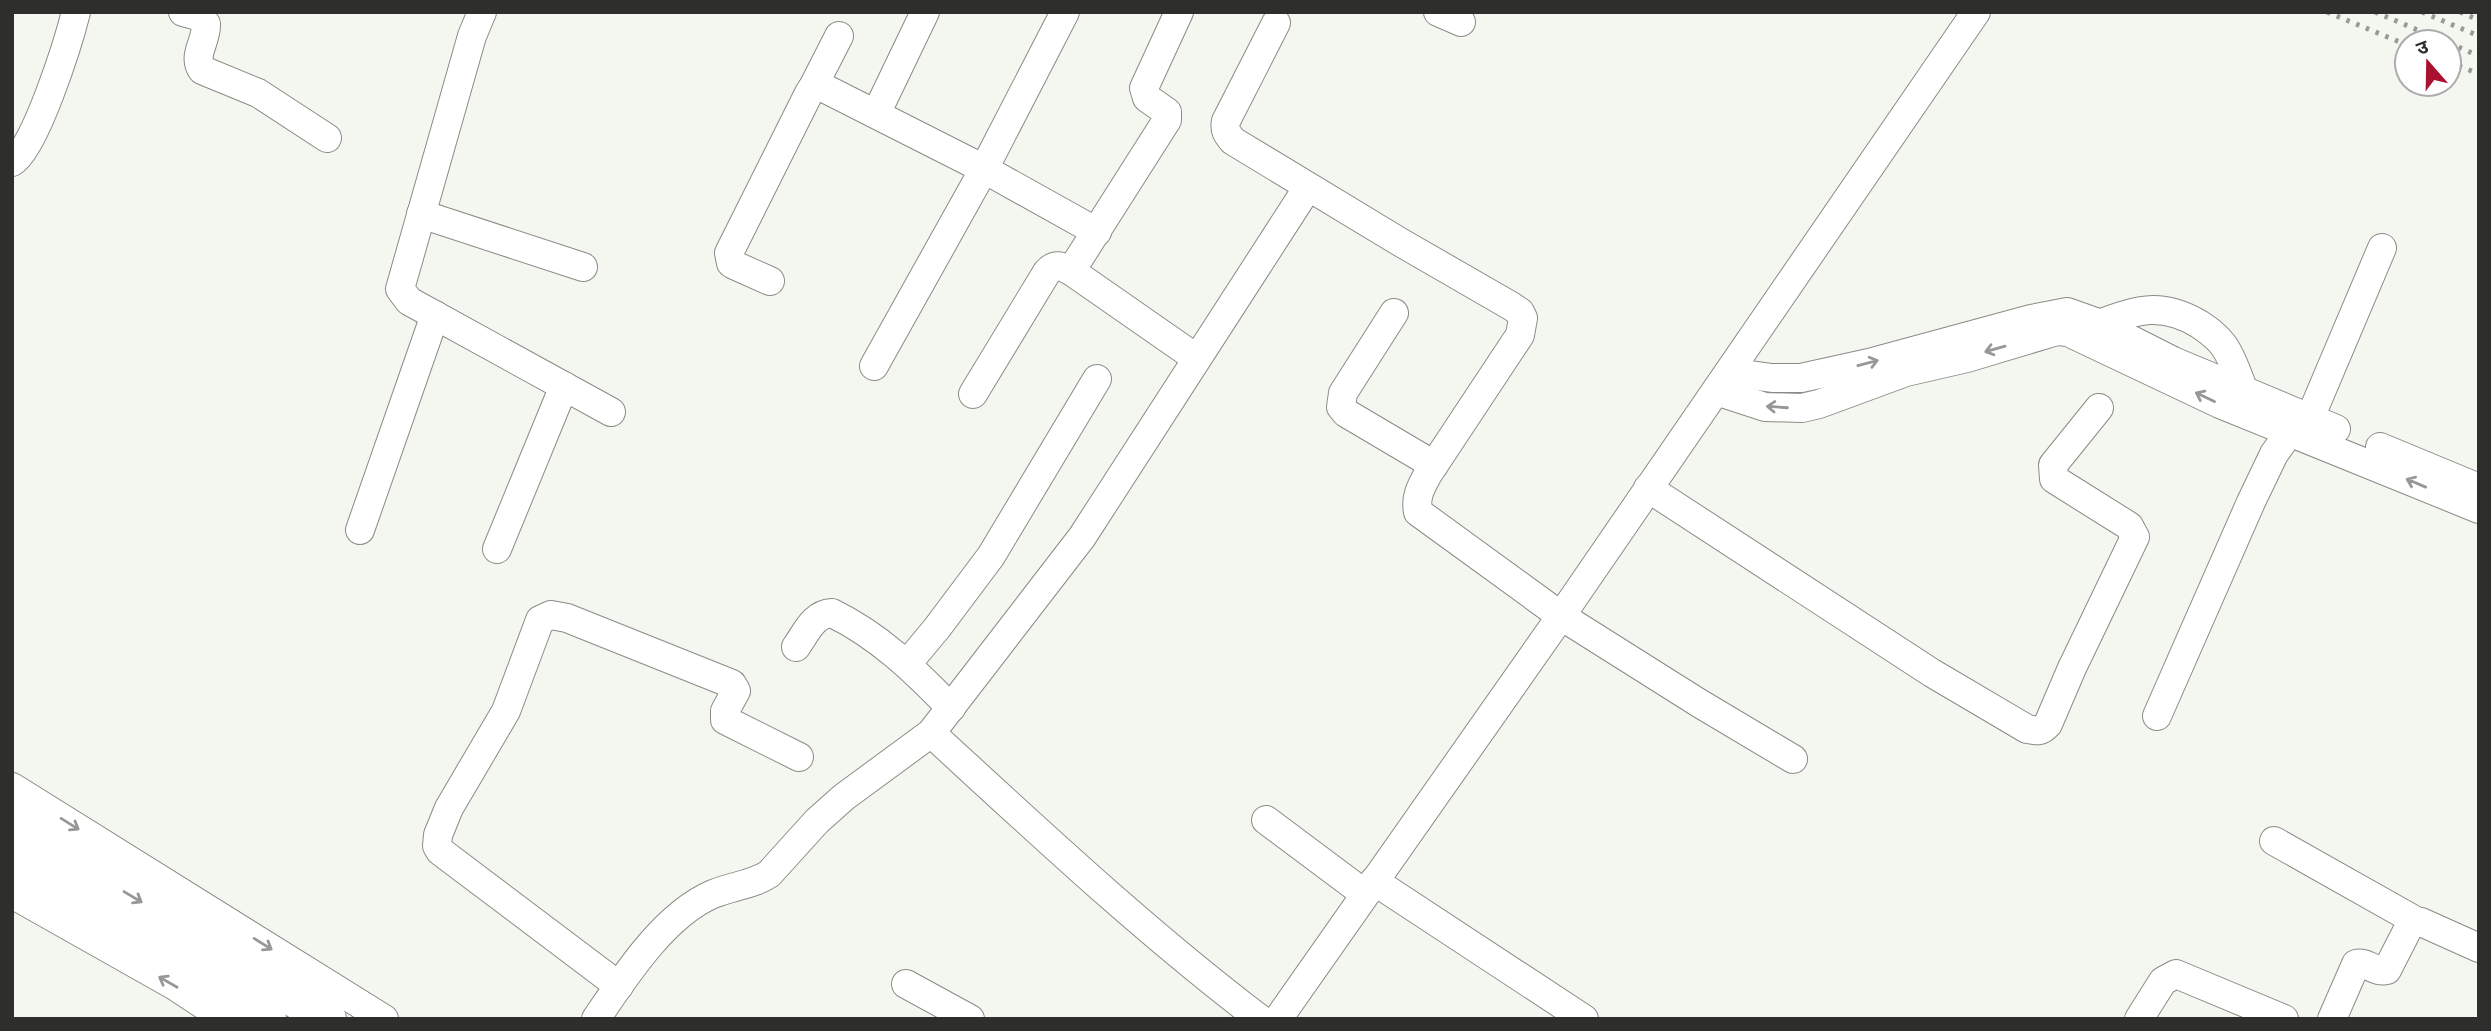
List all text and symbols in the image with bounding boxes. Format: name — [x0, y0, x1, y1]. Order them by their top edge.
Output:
north arrow — [2393, 28, 2463, 98]
text: उ — [2414, 35, 2432, 59]
one-way arrow — [1984, 344, 2006, 357]
one-way arrow — [1856, 356, 1879, 369]
one-way arrow — [2195, 390, 2216, 403]
one-way arrow — [1766, 400, 1789, 413]
one-way arrow — [2406, 476, 2427, 489]
one-way arrow — [60, 817, 80, 831]
one-way arrow — [123, 890, 143, 904]
one-way arrow — [253, 937, 273, 951]
one-way arrow — [158, 975, 178, 989]

